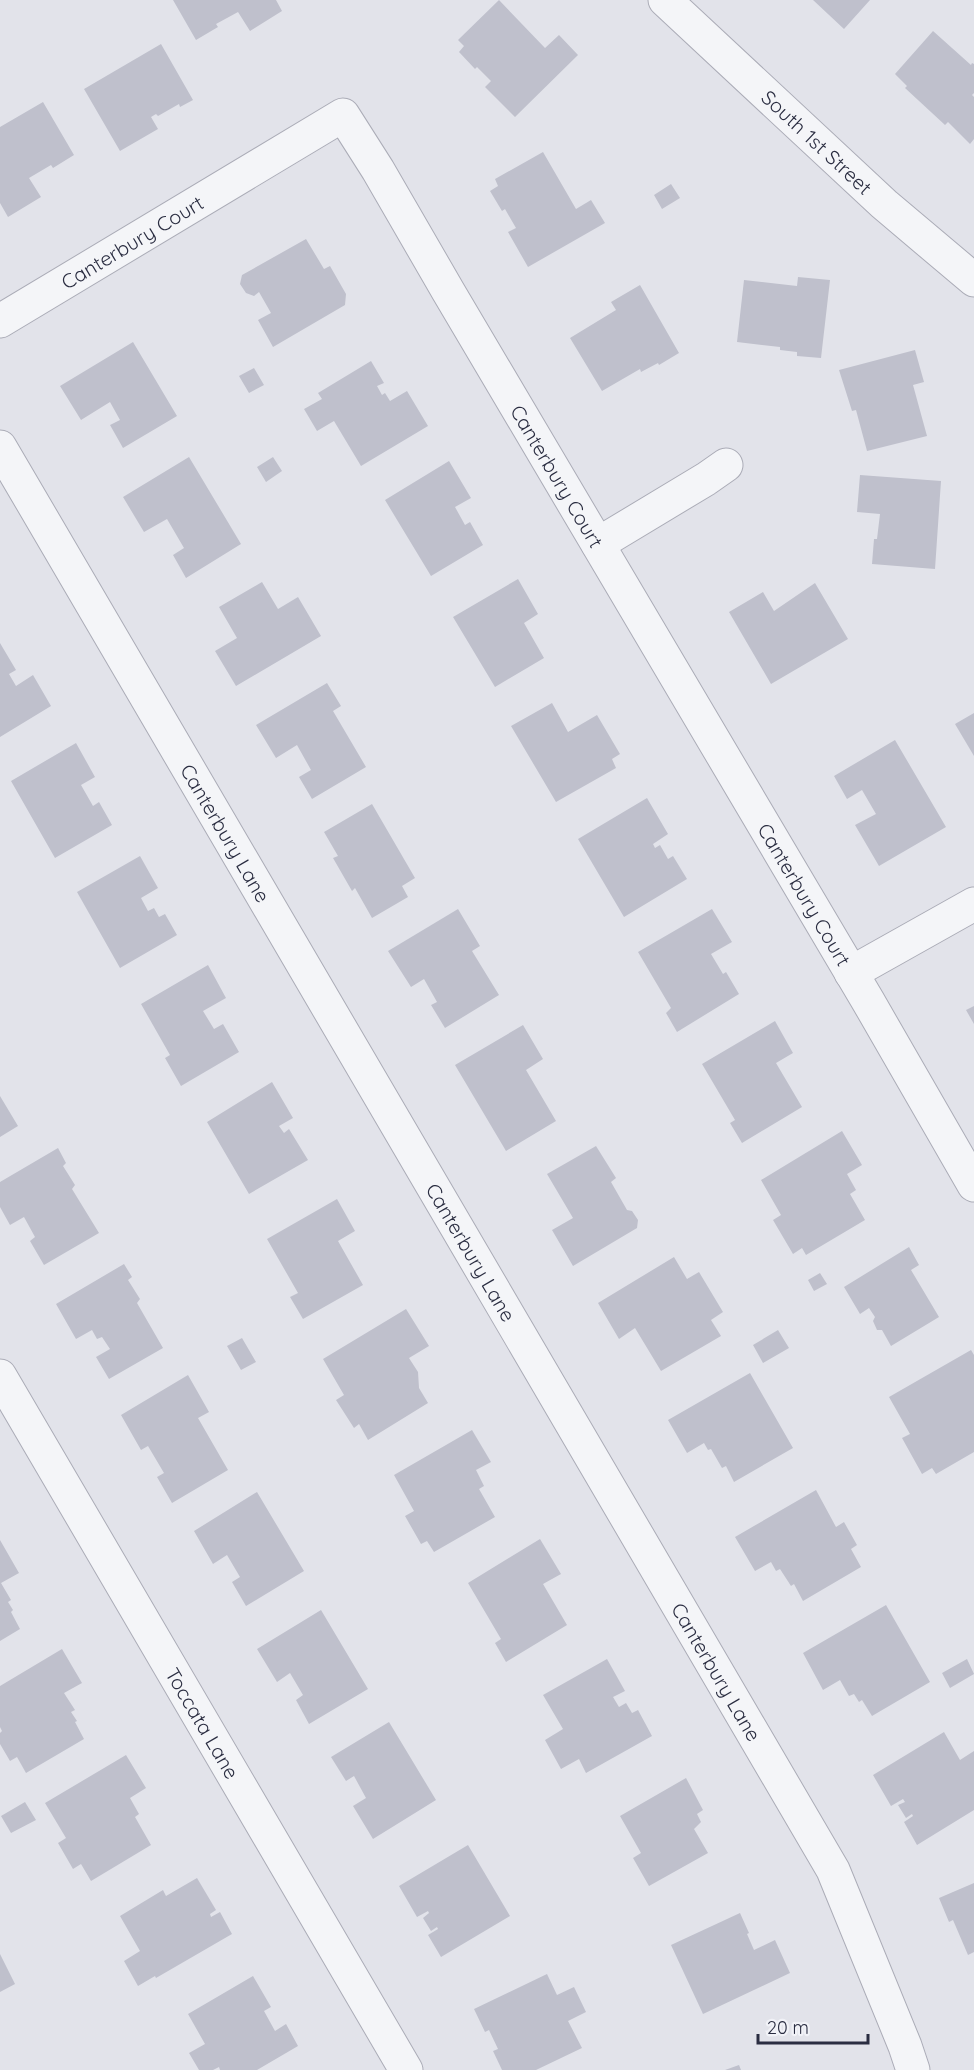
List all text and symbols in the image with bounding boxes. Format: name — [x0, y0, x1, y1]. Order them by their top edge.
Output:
street label: South 1st Street — [757, 84, 878, 200]
street label: Canterbury Court — [56, 189, 208, 294]
street label: Canterbury Court — [506, 400, 609, 552]
street label: Canterbury Lane — [176, 759, 276, 906]
street label: Canterbury Court — [753, 818, 857, 970]
street label: Canterbury Lane — [421, 1178, 522, 1326]
street label: Canterbury Lane — [667, 1598, 767, 1745]
street label: Toccata Lane — [161, 1663, 245, 1783]
scale bar — [758, 2007, 868, 2045]
text: 20 m — [767, 2016, 809, 2039]

